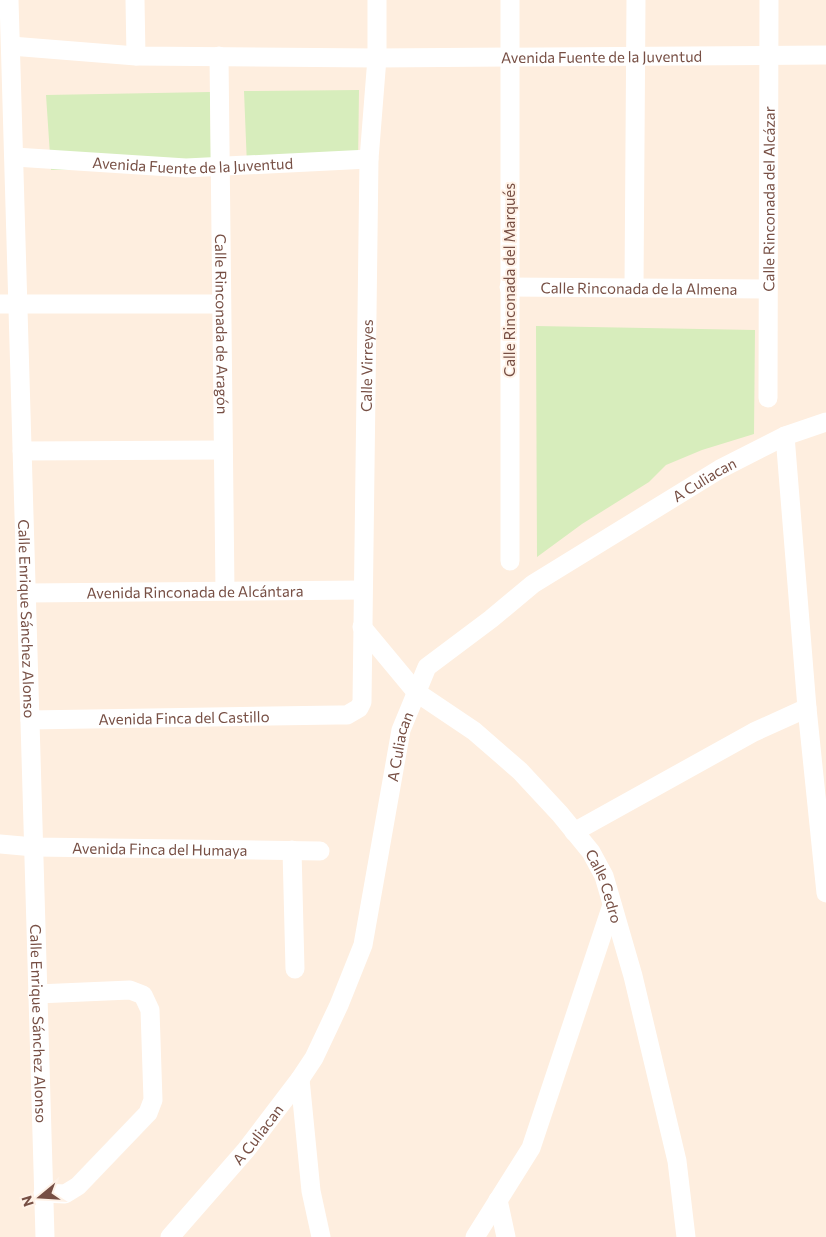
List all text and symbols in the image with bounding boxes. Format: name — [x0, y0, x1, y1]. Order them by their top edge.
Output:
street label: Avenida Fuente de la Juventud — [501, 47, 702, 66]
street label: Calle Rinconada del Alcázar — [759, 106, 778, 292]
street label: Avenida Fuente de la Juventud — [92, 153, 294, 177]
street label: Calle Rinconada del Marqués — [500, 183, 518, 377]
street label: Calle Rinconada de Aragón — [212, 234, 232, 414]
street label: Calle Rinconada de la Almena — [540, 278, 738, 298]
street label: Calle Virreyes — [357, 319, 376, 412]
street label: A Culiacan — [669, 453, 739, 505]
street label: Calle Enrique Sánchez Alonso — [15, 519, 39, 718]
street label: Avenida Rinconada de Alcántara — [86, 582, 304, 601]
street label: Avenida Finca del Castillo — [98, 707, 270, 728]
street label: A Culiacan — [383, 709, 417, 783]
street label: Avenida Finca del Humaya — [72, 839, 248, 859]
street label: Calle Cedro — [582, 846, 626, 925]
street label: Calle Enrique Sánchez Alonso — [27, 924, 51, 1123]
street label: A Culiacan — [229, 1101, 287, 1168]
north arrow — [15, 1172, 65, 1222]
text: N — [17, 1194, 37, 1209]

